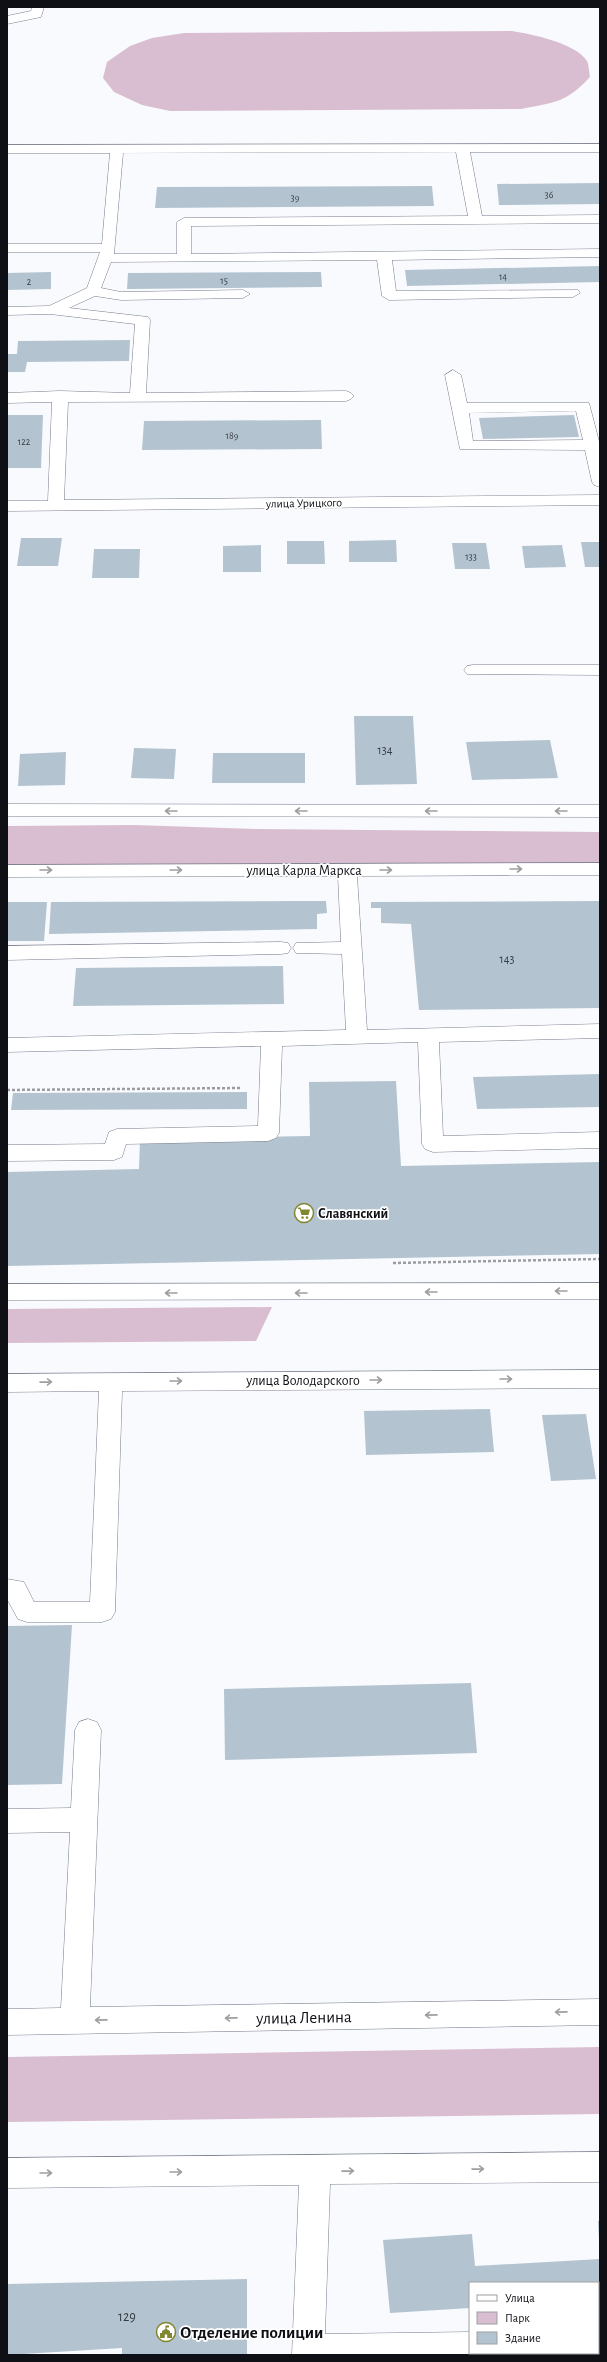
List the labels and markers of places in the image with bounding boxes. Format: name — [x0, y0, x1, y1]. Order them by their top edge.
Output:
supermarket icon: Славянский — [293, 1202, 315, 1224]
place label: Славянский — [318, 1207, 388, 1221]
public building icon: Отделение полиции — [155, 2321, 177, 2343]
place label: Отделение полиции — [180, 2324, 323, 2341]

